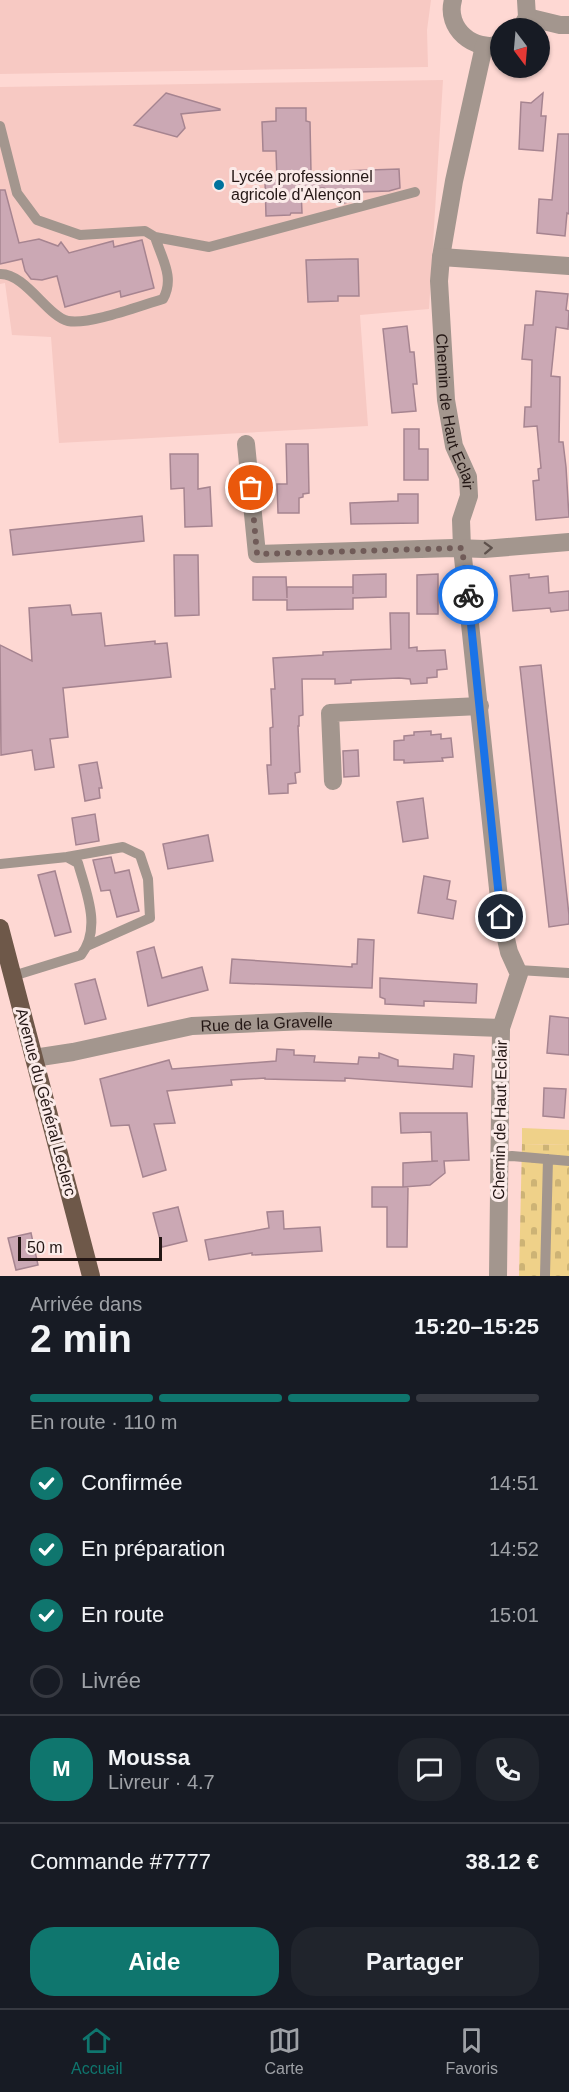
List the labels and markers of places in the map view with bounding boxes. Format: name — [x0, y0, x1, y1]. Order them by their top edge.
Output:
place label: Lycée professionnel agricole d'Alençon — [231, 168, 373, 203]
marker: Lycée professionnel agricole d'Alençon — [212, 178, 226, 192]
pin — [225, 462, 276, 513]
pin — [475, 891, 526, 942]

